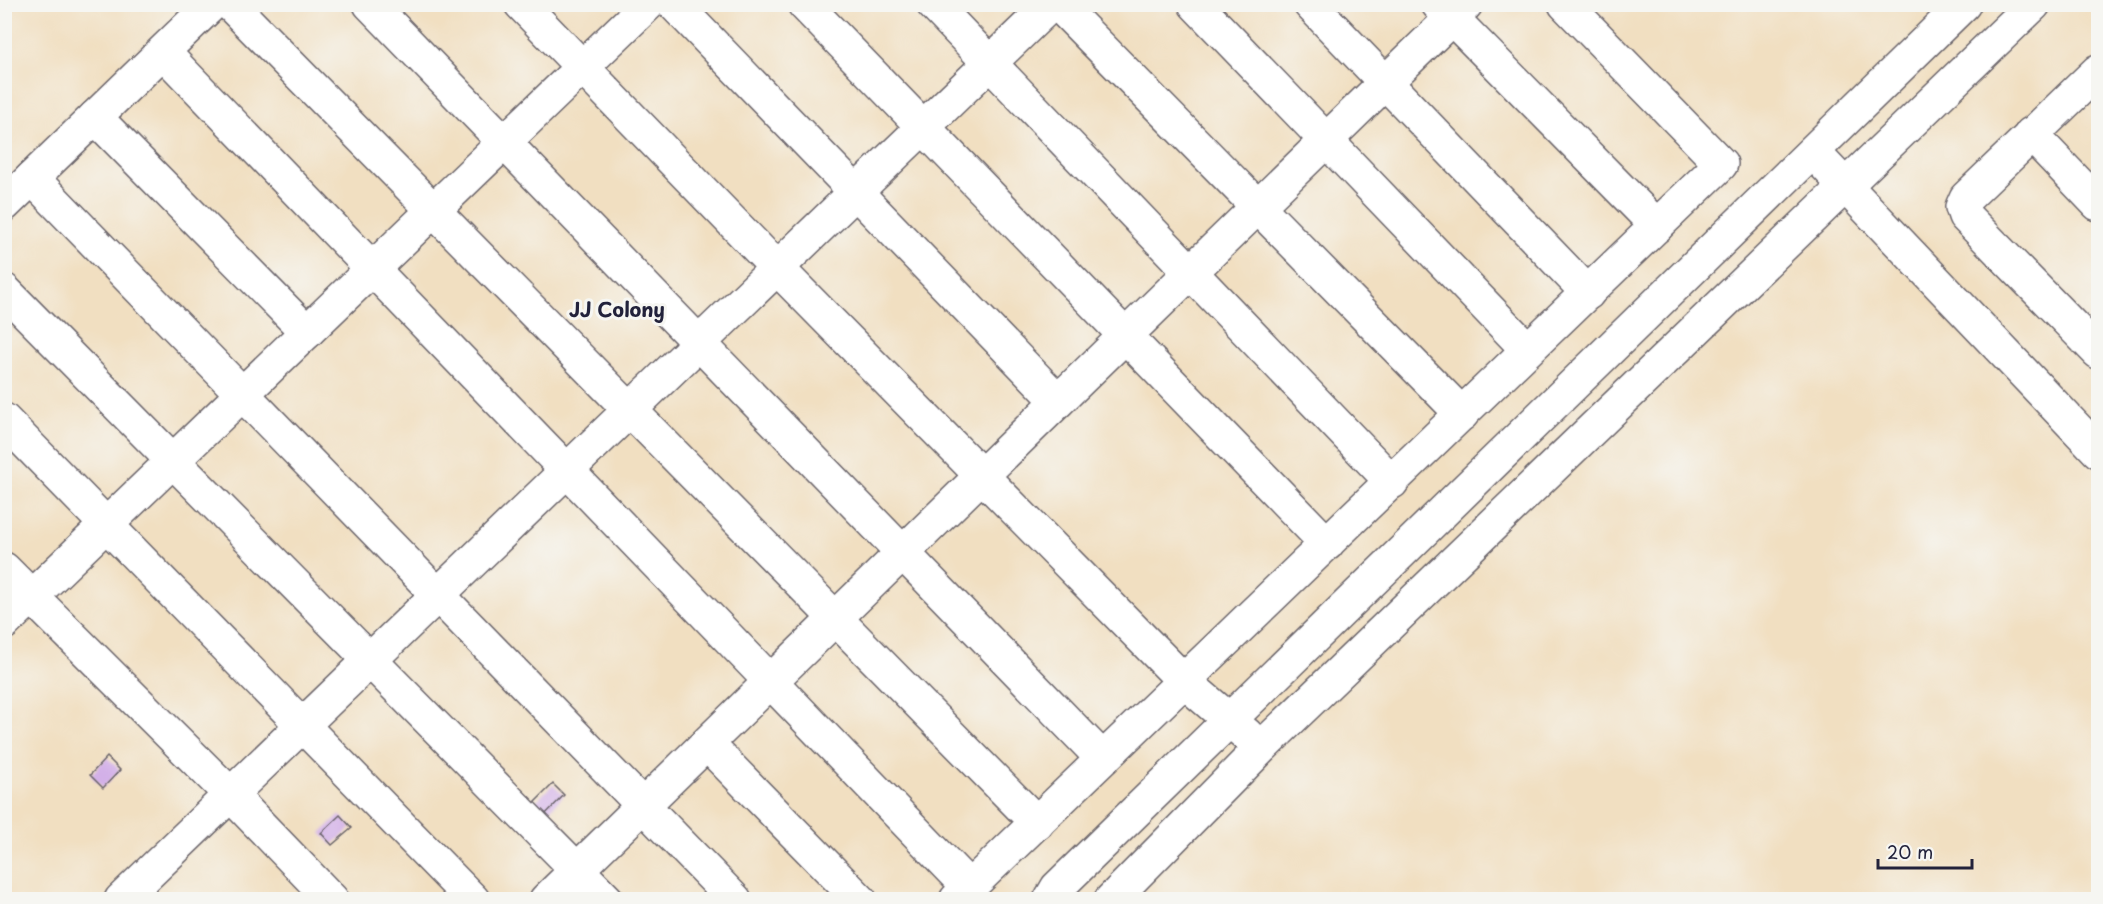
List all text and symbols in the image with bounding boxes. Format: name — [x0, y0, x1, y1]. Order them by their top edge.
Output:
district label: JJ Colony — [569, 294, 665, 324]
scale bar — [1878, 832, 1972, 870]
text: 20 m — [1887, 838, 1933, 865]

